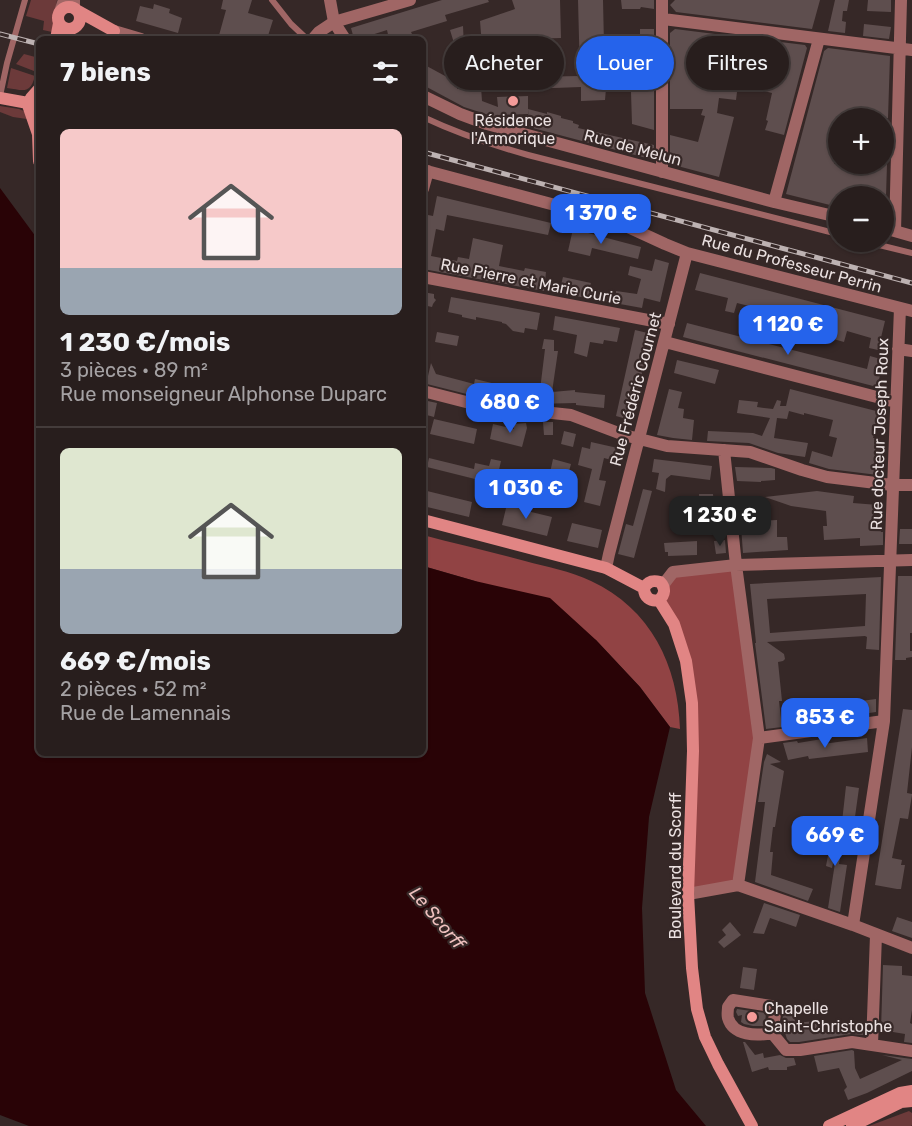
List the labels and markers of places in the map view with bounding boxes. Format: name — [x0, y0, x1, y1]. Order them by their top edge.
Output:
marker: Résidence l'Armorique — [506, 94, 520, 108]
place label: Résidence l'Armorique — [471, 111, 555, 148]
pin: 1 370 € — [546, 194, 656, 245]
pin: 1 120 € — [733, 305, 843, 356]
pin: 680 € — [468, 383, 552, 434]
pin: 1 030 € — [471, 469, 581, 520]
pin: 1 230 € — [665, 496, 775, 547]
pin: 853 € — [783, 698, 867, 749]
pin: 669 € — [793, 816, 877, 867]
place label: Chapelle Saint-Christophe — [764, 999, 892, 1036]
marker: Chapelle Saint-Christophe — [745, 1010, 759, 1024]

